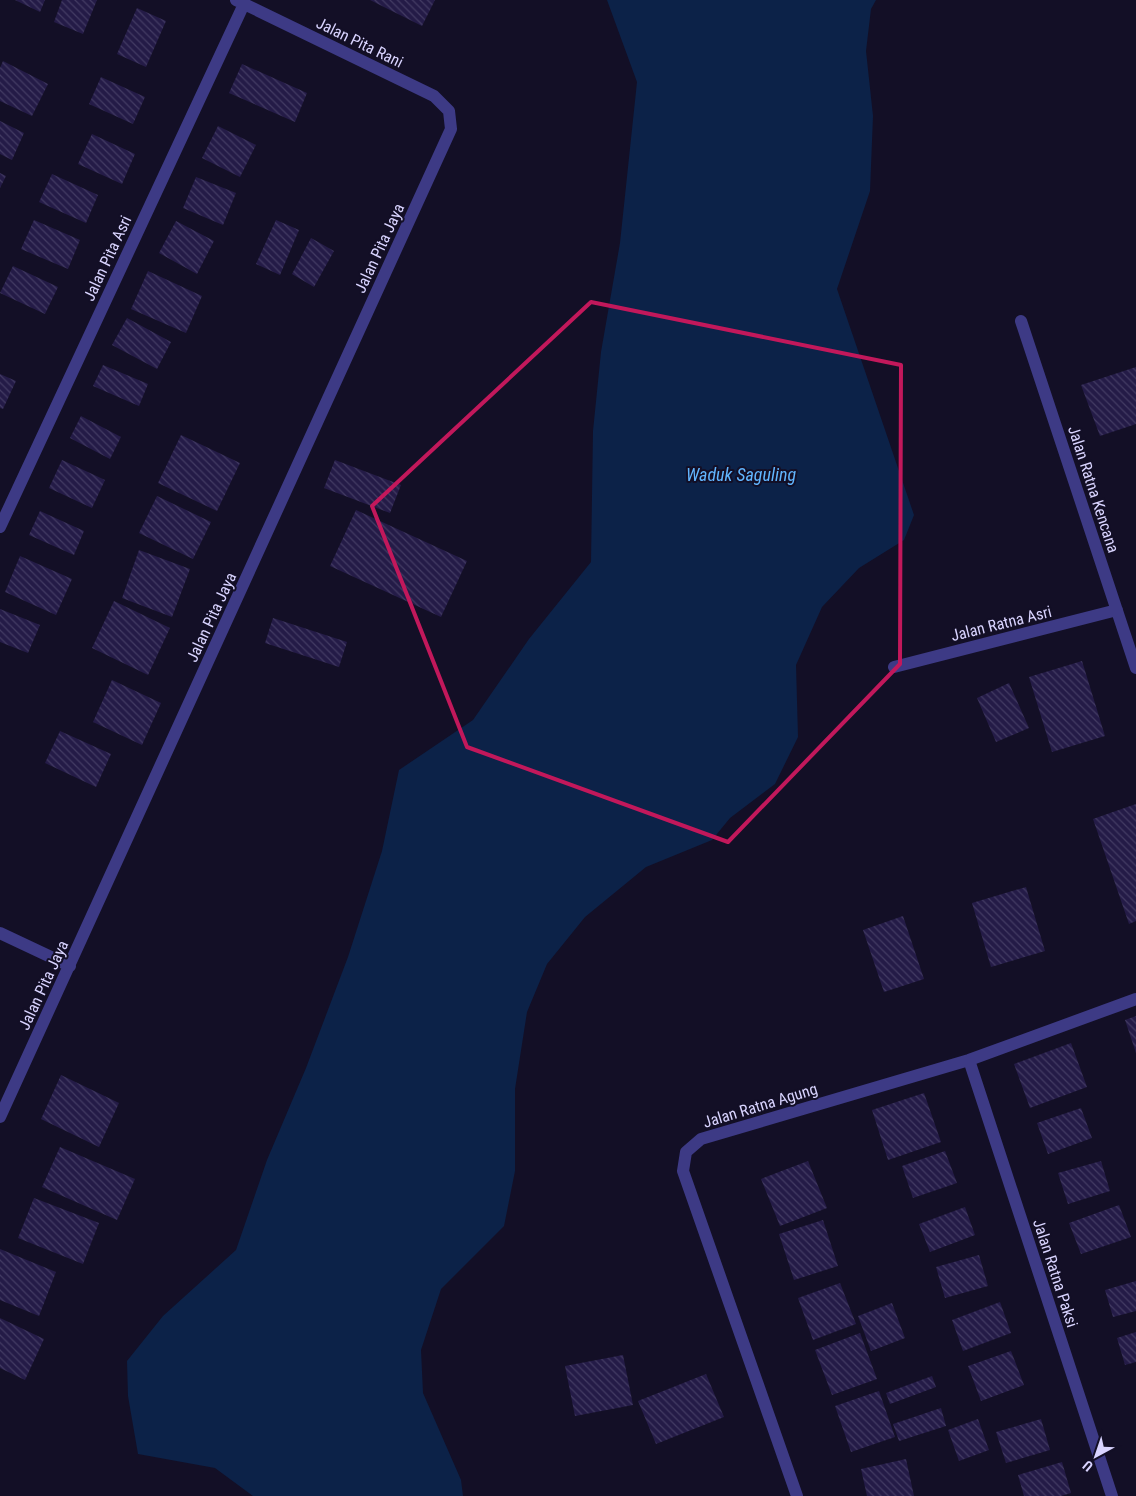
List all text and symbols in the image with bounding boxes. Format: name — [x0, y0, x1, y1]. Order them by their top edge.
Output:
street label: Jalan Pita Rani — [313, 13, 406, 72]
street label: Jalan Pita Jaya — [351, 201, 408, 296]
street label: Jalan Pita Asri — [79, 213, 135, 304]
street label: Jalan Ratna Kencana — [1064, 423, 1123, 555]
water label: Waduk Saguling — [686, 464, 796, 485]
street label: Jalan Pita Jaya — [183, 570, 240, 665]
street label: Jalan Ratna Asri — [949, 602, 1053, 645]
street label: Jalan Pita Jaya — [15, 938, 72, 1033]
street label: Jalan Ratna Agung — [701, 1079, 820, 1132]
street label: Jalan Ratna Paksi — [1029, 1217, 1082, 1330]
north arrow — [1071, 1431, 1121, 1481]
text: U — [1079, 1457, 1096, 1475]

